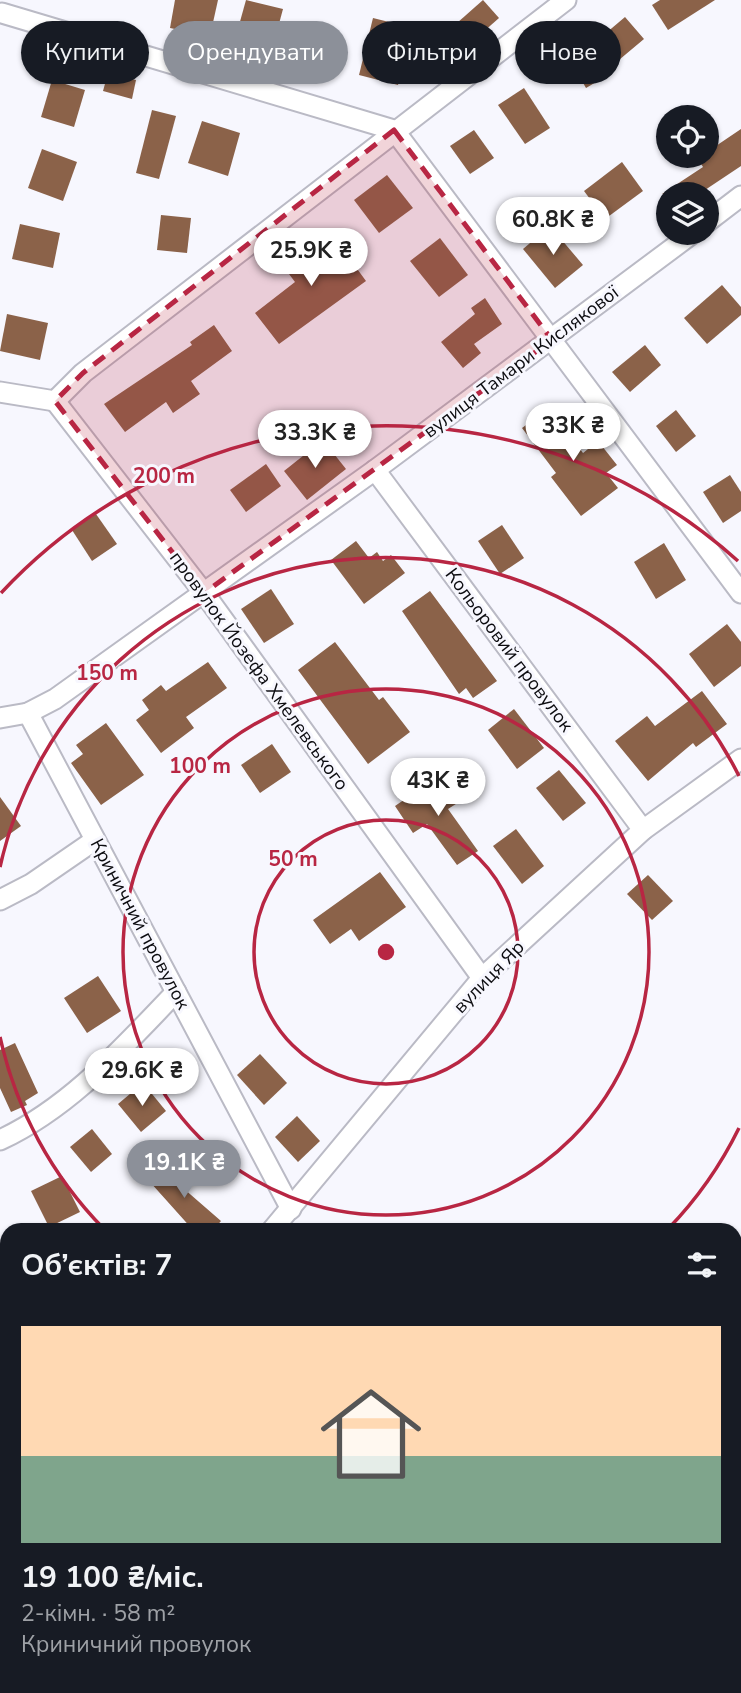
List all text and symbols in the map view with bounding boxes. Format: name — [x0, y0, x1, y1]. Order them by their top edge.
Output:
chip: Купити — [21, 21, 149, 84]
chip: Орендувати — [163, 21, 348, 84]
chip: Фільтри — [362, 21, 501, 84]
chip: Нове — [515, 21, 621, 84]
map controls — [656, 105, 719, 245]
button: locate — [656, 105, 719, 168]
button: layers — [656, 182, 719, 245]
pin: 60.8K ₴ — [488, 198, 618, 257]
text: 60.8K ₴ — [512, 204, 594, 235]
pin: 25.9K ₴ — [246, 229, 376, 288]
text: 25.9K ₴ — [270, 235, 352, 266]
street label: вулиця Тамари Кислякової — [418, 280, 624, 444]
pin: 33K ₴ — [524, 404, 622, 463]
pin: 33.3K ₴ — [250, 410, 380, 470]
text: 33K ₴ — [542, 410, 604, 441]
text: 33.3K ₴ — [274, 417, 356, 448]
text: 200 m — [133, 462, 195, 490]
street label: провулок Йозефа Хмелевського — [163, 546, 355, 796]
street label: Кольоровий провулок — [439, 563, 579, 737]
text: 150 m — [76, 659, 138, 687]
text: 100 m — [169, 752, 231, 780]
pin: 43K ₴ — [389, 758, 487, 818]
text: 43K ₴ — [407, 765, 469, 796]
street label: Криничний провулок — [84, 834, 196, 1014]
text: 50 m — [268, 845, 318, 873]
street label: вулиця Яр — [448, 935, 530, 1019]
centre of rings — [374, 940, 398, 964]
pin: 29.6K ₴ — [77, 1048, 207, 1108]
text: 29.6K ₴ — [101, 1055, 183, 1086]
pin: 19.1K ₴ — [119, 1140, 249, 1200]
text: 19.1K ₴ — [143, 1147, 225, 1178]
text: Об’єктів: 7 — [21, 1245, 173, 1286]
icon: filters — [683, 1246, 721, 1284]
icon: home — [308, 1371, 434, 1497]
text: 19 100 ₴/міс. — [21, 1557, 204, 1598]
text: 2-кімн. · 58 m² — [21, 1598, 175, 1629]
text: Криничний провулок — [21, 1629, 251, 1660]

